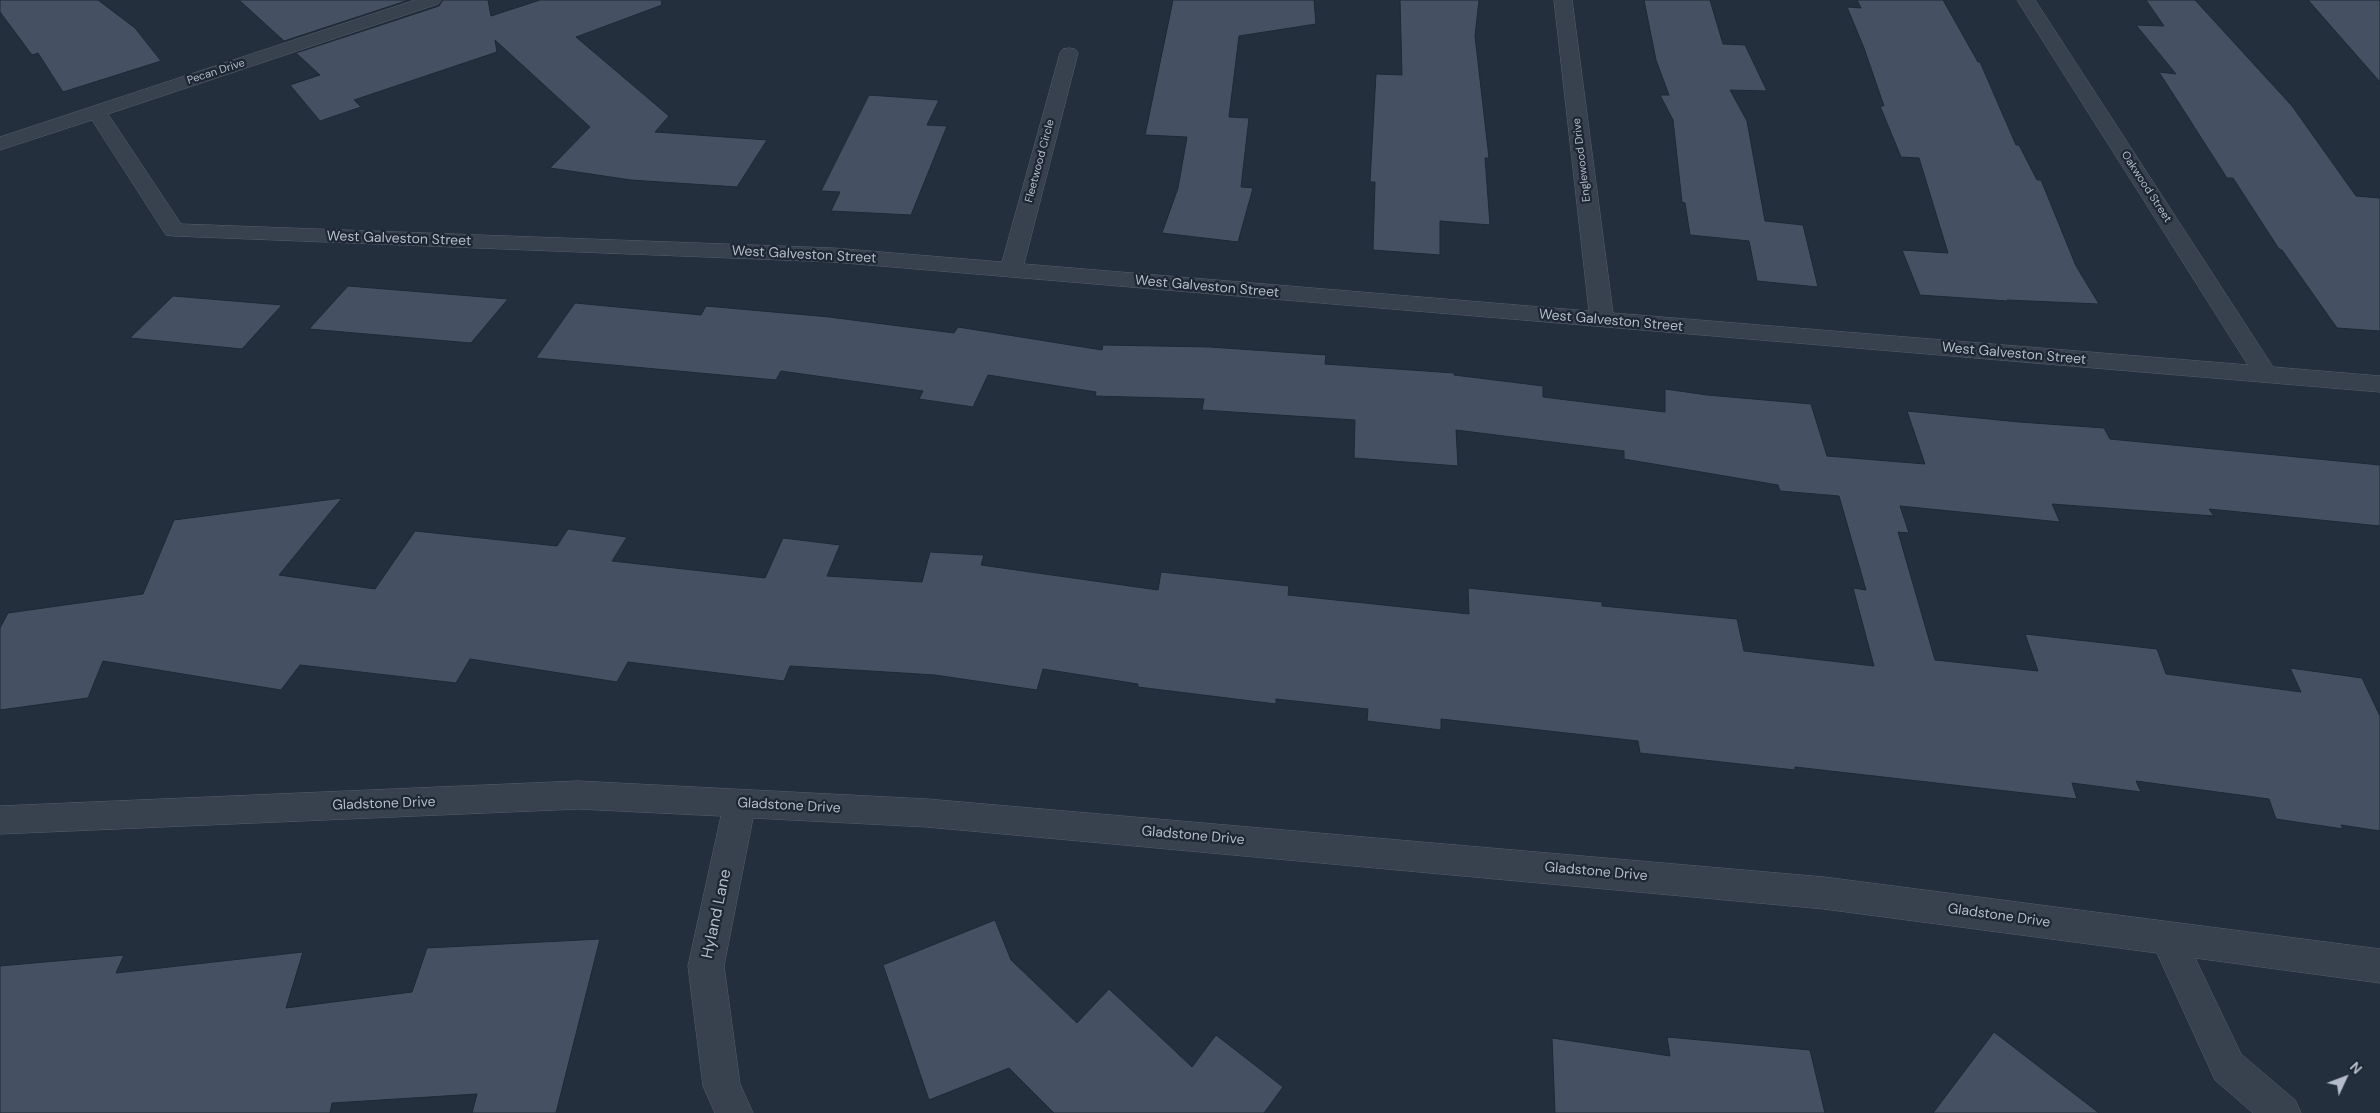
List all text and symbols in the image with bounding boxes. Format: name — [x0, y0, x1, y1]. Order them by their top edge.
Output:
street label: Pecan Drive — [185, 56, 247, 88]
street label: Englewood Drive — [1570, 117, 1594, 203]
street label: Fleetwood Circle — [1023, 118, 1057, 204]
street label: Oakwood Street — [2118, 149, 2174, 225]
street label: West Galveston Street — [326, 228, 472, 250]
street label: West Galveston Street — [731, 243, 877, 267]
street label: West Galveston Street — [1134, 272, 1280, 302]
street label: West Galveston Street — [1538, 306, 1684, 336]
street label: West Galveston Street — [1941, 339, 2087, 369]
street label: Gladstone Drive — [332, 794, 436, 814]
street label: Gladstone Drive — [737, 795, 841, 817]
street label: Gladstone Drive — [1141, 823, 1245, 849]
street label: Gladstone Drive — [1544, 859, 1648, 885]
street label: Hyland Lane — [698, 868, 736, 960]
street label: Gladstone Drive — [1947, 900, 2051, 932]
north arrow — [2320, 1053, 2370, 1103]
text: N — [2346, 1058, 2366, 1078]

